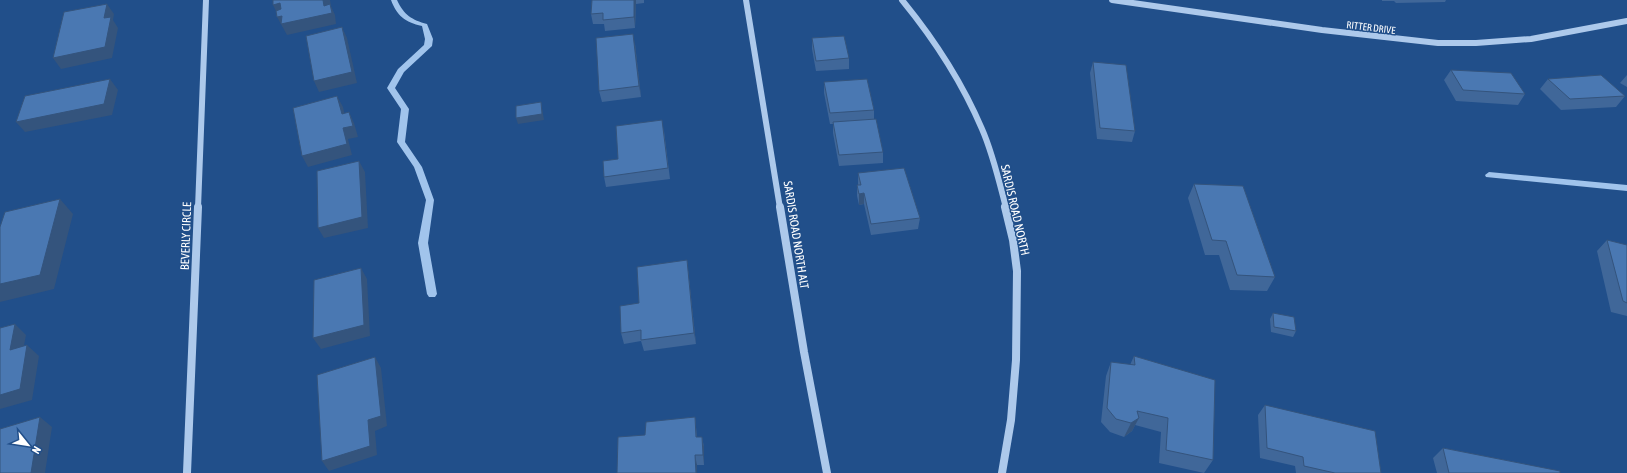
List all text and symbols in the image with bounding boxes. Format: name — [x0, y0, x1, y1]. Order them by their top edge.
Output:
street label: RITTER DRIVE — [1346, 19, 1397, 36]
street label: SARDIS ROAD NORTH — [998, 163, 1032, 257]
street label: SARDIS ROAD NORTH ALT — [781, 180, 812, 291]
street label: BEVERLY CIRCLE — [178, 202, 194, 270]
north arrow — [8, 425, 48, 465]
text: N — [30, 444, 43, 456]

